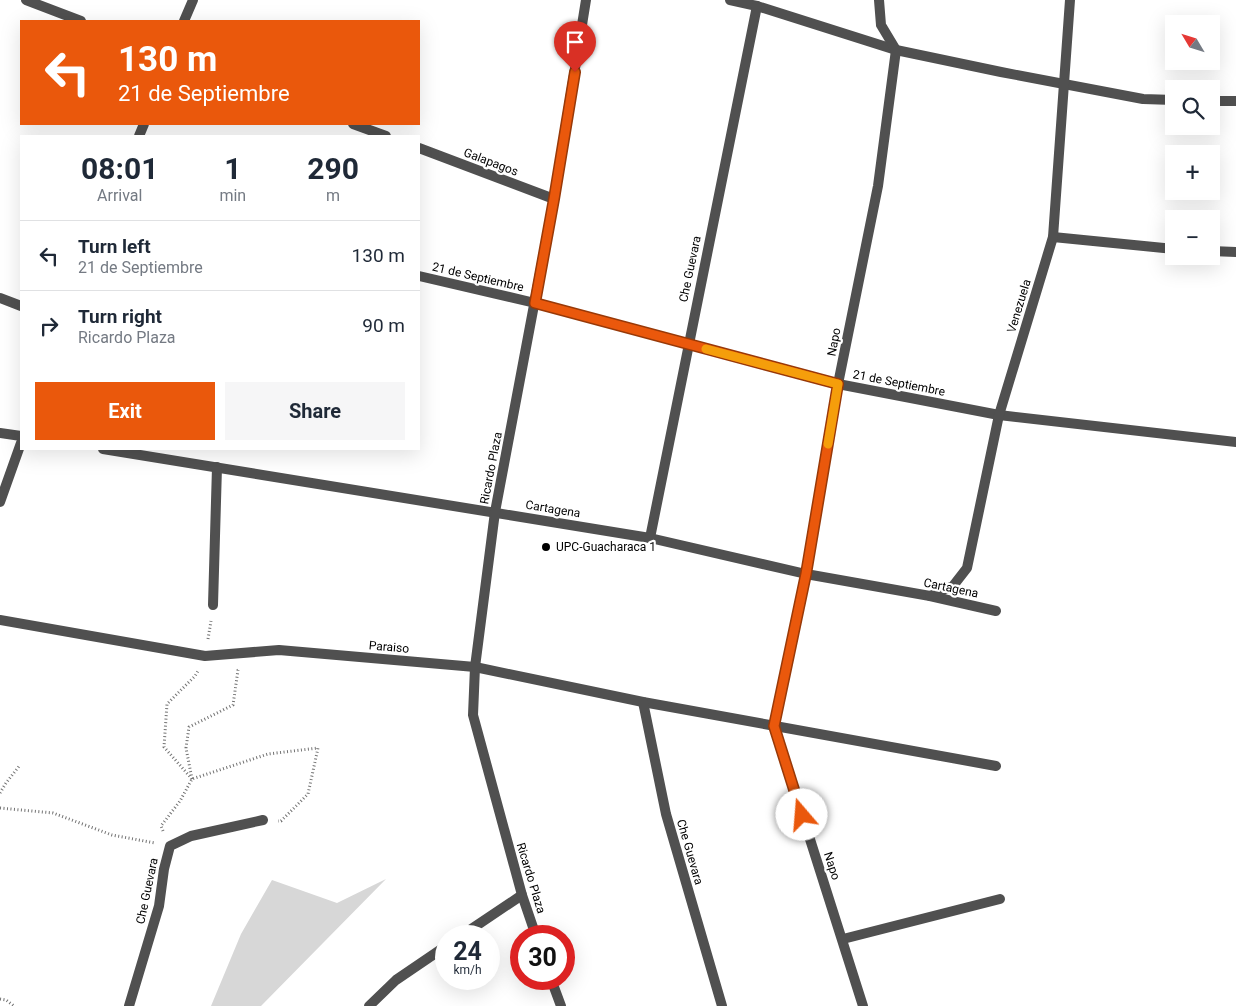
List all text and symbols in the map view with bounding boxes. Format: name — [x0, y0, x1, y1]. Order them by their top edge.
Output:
north arrow — [1165, 15, 1220, 70]
map controls — [1165, 15, 1220, 265]
pin — [554, 21, 596, 72]
icon: arrive — [561, 28, 589, 56]
text: 130 m — [118, 39, 217, 80]
icon: left — [35, 40, 100, 105]
button: search — [1165, 80, 1220, 135]
text: 21 de Septiembre — [118, 81, 290, 106]
street label: Galapagos — [462, 145, 520, 179]
button: + — [1165, 145, 1220, 200]
text: 08:01 — [81, 151, 158, 186]
text: 1 — [224, 151, 241, 186]
text: 290 — [307, 151, 359, 186]
text: Arrival — [97, 186, 142, 205]
text: min — [219, 186, 246, 205]
text: m — [326, 186, 340, 205]
button: − — [1165, 210, 1220, 265]
text: Turn left — [78, 235, 151, 258]
street label: Che Guevara — [676, 235, 704, 303]
icon: left — [35, 242, 63, 270]
text: 130 m — [352, 244, 405, 267]
text: 21 de Septiembre — [78, 258, 203, 277]
street label: 21 de Septiembre — [431, 260, 525, 294]
street label: Venezuela — [1004, 278, 1034, 334]
text: Turn right — [78, 305, 162, 328]
icon: right — [35, 312, 63, 340]
text: 90 m — [362, 314, 405, 337]
street label: Napo — [824, 326, 844, 357]
text: Ricardo Plaza — [78, 328, 176, 347]
street label: 21 de Septiembre — [852, 367, 946, 399]
button: Exit — [35, 382, 215, 440]
button: Share — [225, 382, 405, 440]
street label: Ricardo Plaza — [477, 431, 505, 505]
street label: Cartagena — [525, 498, 581, 520]
place label: UPC-Guacharaca 1 — [556, 540, 656, 554]
marker: UPC-Guacharaca 1 — [540, 541, 552, 553]
street label: Cartagena — [922, 575, 980, 601]
street label: Paraiso — [368, 638, 410, 656]
position arrow — [775, 788, 827, 840]
street label: Che Guevara — [674, 818, 706, 886]
street label: Ricardo Plaza — [514, 841, 548, 915]
street label: Napo — [821, 850, 843, 882]
street label: Che Guevara — [133, 857, 161, 925]
speed limit sign: 30 — [510, 925, 575, 990]
text: 24 — [453, 937, 482, 966]
text: km/h — [453, 963, 482, 977]

